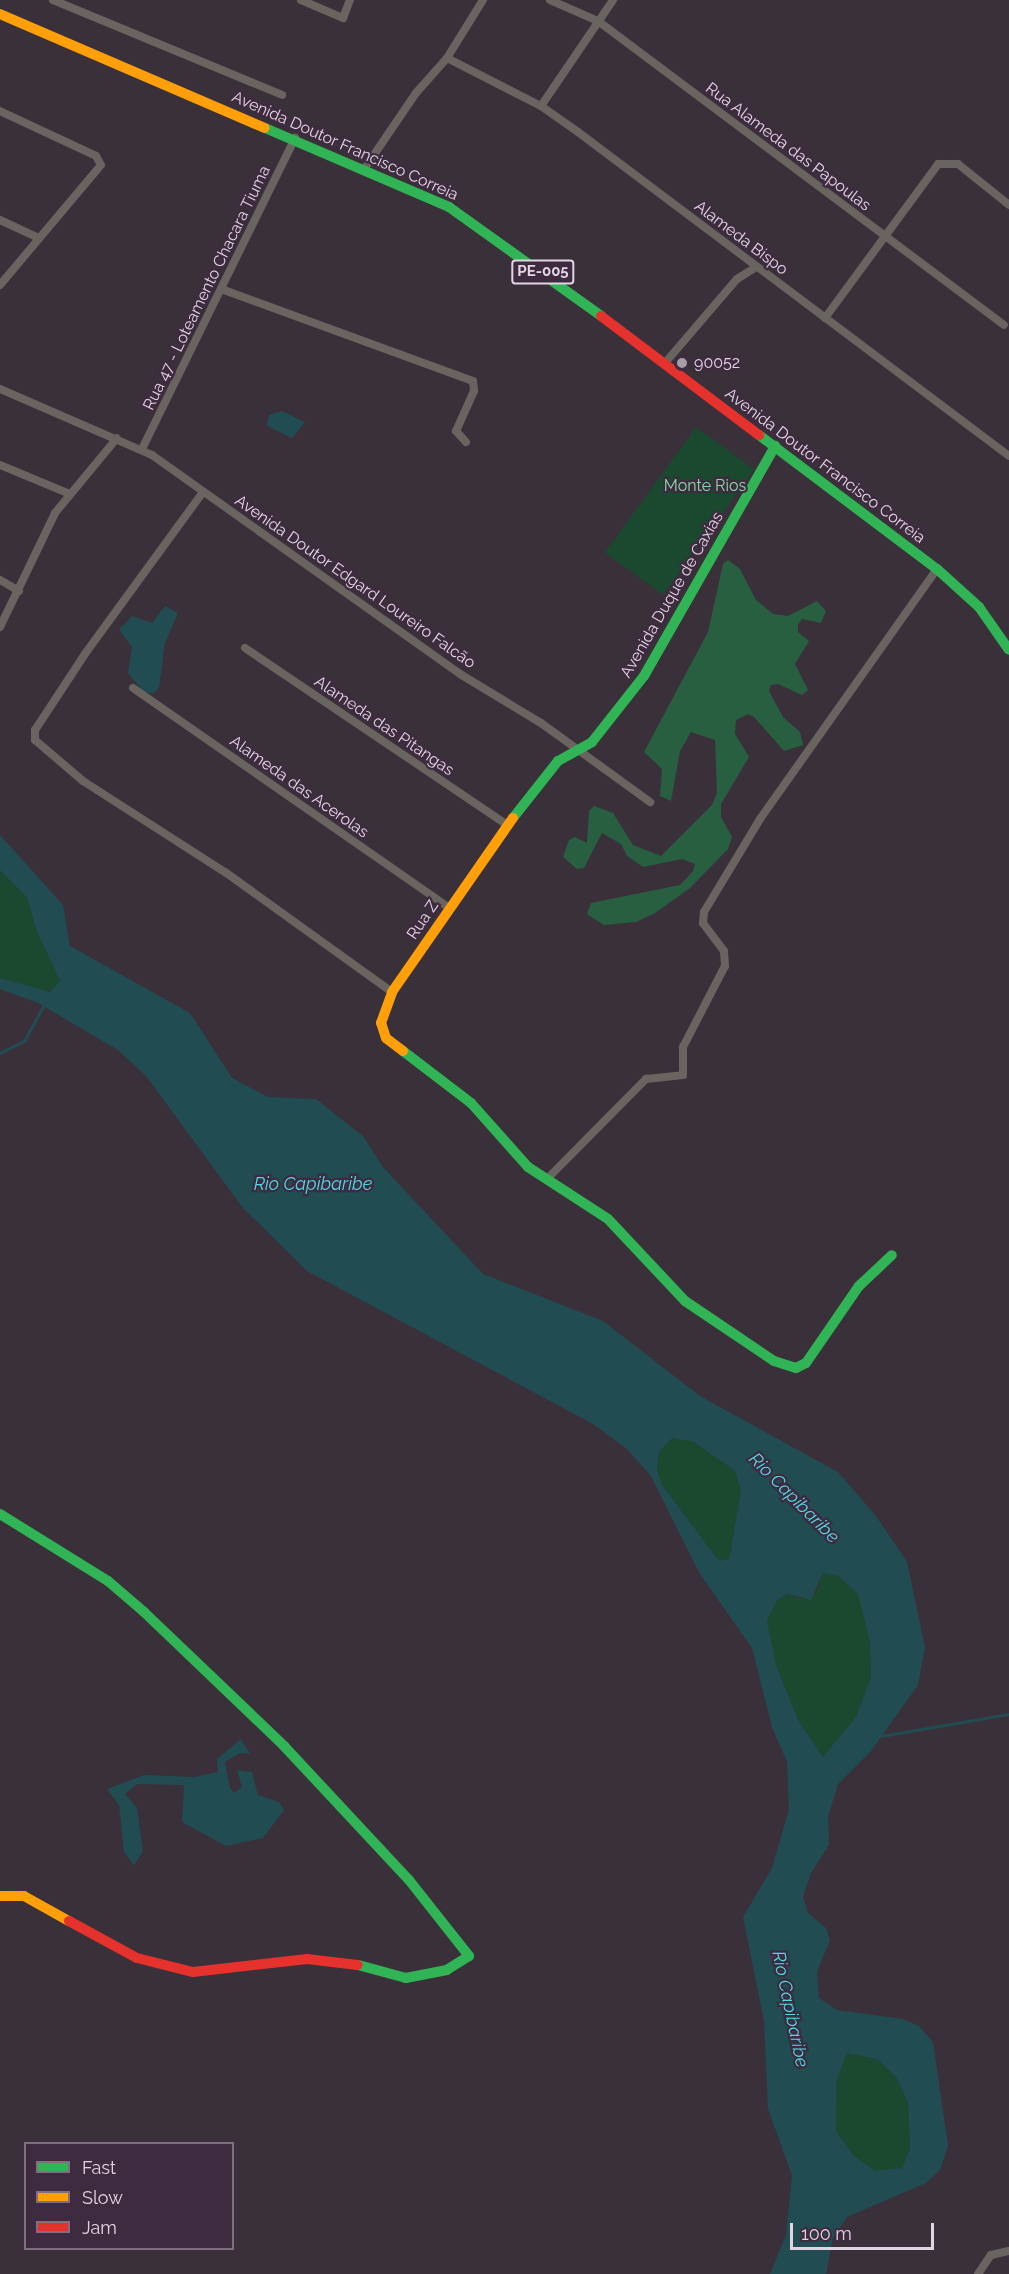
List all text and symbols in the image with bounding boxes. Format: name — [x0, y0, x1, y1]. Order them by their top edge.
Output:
street label: Rua Alameda das Papoulas — [702, 79, 874, 215]
street label: Avenida Doutor Francisco Correia — [229, 87, 461, 205]
street label: Rua 47 - Loteamento Chacara Tiuma — [139, 163, 275, 413]
street label: Alameda Bispo — [690, 197, 792, 279]
road number: PE-005 — [510, 260, 576, 284]
place label: 90052 — [694, 353, 740, 373]
marker: 90052 — [675, 356, 689, 370]
street label: Avenida Doutor Francisco Correia — [721, 384, 929, 548]
park label: Monte Rios — [664, 476, 746, 496]
street label: Avenida Doutor Edgard Loureiro Falcão — [231, 491, 479, 673]
street label: Avenida Duque de Caxias — [617, 509, 727, 681]
street label: Alameda das Pitangas — [310, 672, 458, 780]
street label: Alameda das Acerolas — [226, 732, 372, 842]
street label: Rua Z — [403, 897, 443, 943]
water label: Rio Capibaribe — [254, 1173, 372, 1195]
water label: Rio Capibaribe — [744, 1448, 844, 1548]
water label: Rio Capibaribe — [767, 1949, 813, 2069]
legend — [24, 2142, 234, 2250]
text: Fast — [82, 2157, 116, 2178]
text: Slow — [82, 2187, 123, 2208]
scale bar — [793, 2211, 937, 2249]
text: Jam — [82, 2217, 117, 2238]
text: 100 m — [801, 2223, 852, 2244]

